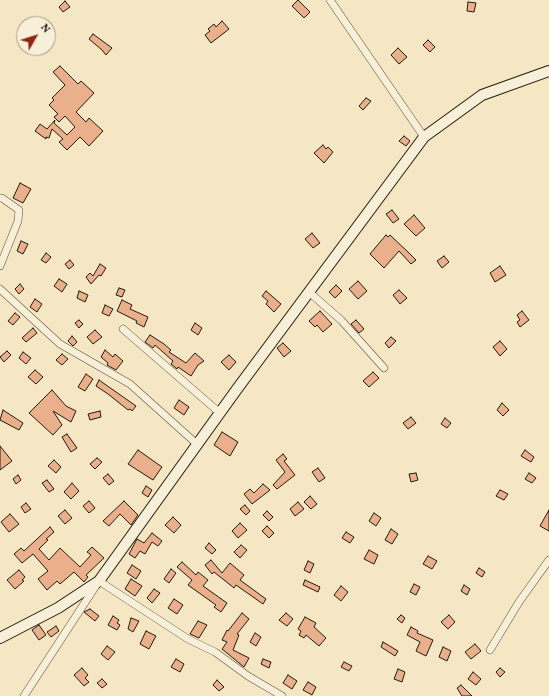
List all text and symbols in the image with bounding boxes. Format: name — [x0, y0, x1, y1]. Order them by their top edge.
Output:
north arrow — [16, 16, 56, 56]
text: N — [37, 21, 53, 37]

